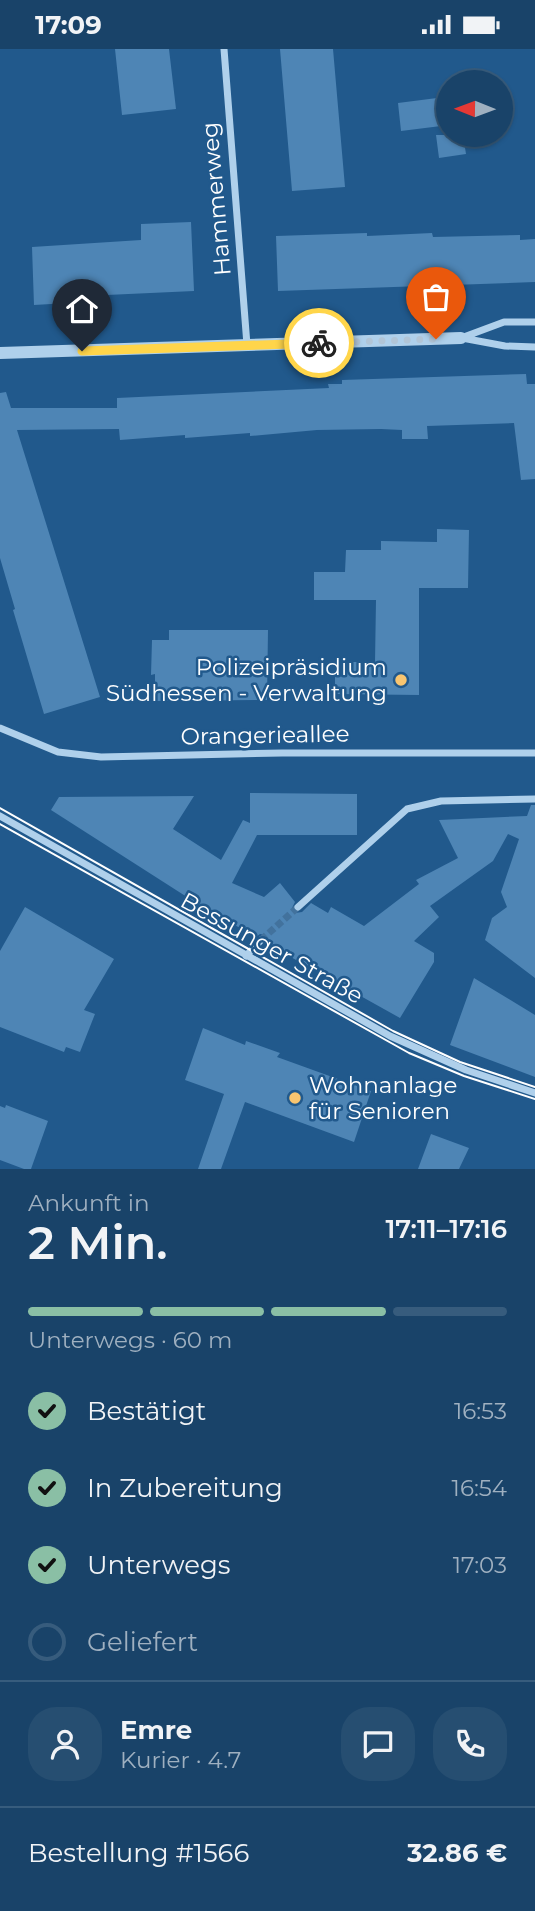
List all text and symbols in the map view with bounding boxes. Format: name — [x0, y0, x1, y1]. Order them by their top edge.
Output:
text: 17:09 — [35, 9, 102, 41]
north arrow — [436, 70, 513, 147]
map controls — [436, 70, 513, 147]
street label: Hammerweg — [195, 121, 237, 277]
pin — [406, 267, 466, 339]
icon: bag — [417, 278, 455, 316]
pin — [52, 279, 112, 351]
icon: home — [63, 290, 101, 328]
courier — [284, 308, 354, 378]
icon: bike — [300, 324, 338, 362]
place label: Polizeipräsidium Südhessen - Verwaltung — [106, 653, 387, 707]
marker: Polizeipräsidium Südhessen - Verwaltung — [393, 672, 409, 688]
street label: Orangerieallee — [180, 720, 350, 750]
street label: Bessunger Straße — [176, 886, 368, 1010]
place label: Wohnanlage für Senioren — [309, 1071, 457, 1125]
marker: Wohnanlage für Senioren — [287, 1090, 303, 1106]
text: Ankunft in — [28, 1189, 149, 1217]
text: 17:11–17:16 — [385, 1213, 507, 1245]
text: 2 Min. — [28, 1214, 167, 1271]
text: Unterwegs · 60 m — [28, 1326, 232, 1354]
icon: check — [28, 1392, 66, 1430]
text: Bestätigt — [87, 1395, 206, 1427]
text: 16:53 — [454, 1397, 507, 1425]
icon: check — [28, 1469, 66, 1507]
text: In Zubereitung — [87, 1472, 283, 1504]
text: 16:54 — [452, 1474, 507, 1502]
icon: check — [28, 1546, 66, 1584]
text: Unterwegs — [87, 1549, 230, 1581]
text: 17:03 — [453, 1551, 507, 1579]
text: Geliefert — [87, 1626, 198, 1658]
button: person — [28, 1707, 102, 1781]
button: chat — [341, 1707, 415, 1781]
button: phone — [433, 1707, 507, 1781]
text: Emre — [120, 1714, 192, 1746]
text: Kurier · 4.7 — [120, 1746, 241, 1774]
text: Bestellung #1566 — [28, 1837, 249, 1869]
text: 32.86 € — [407, 1837, 507, 1869]

